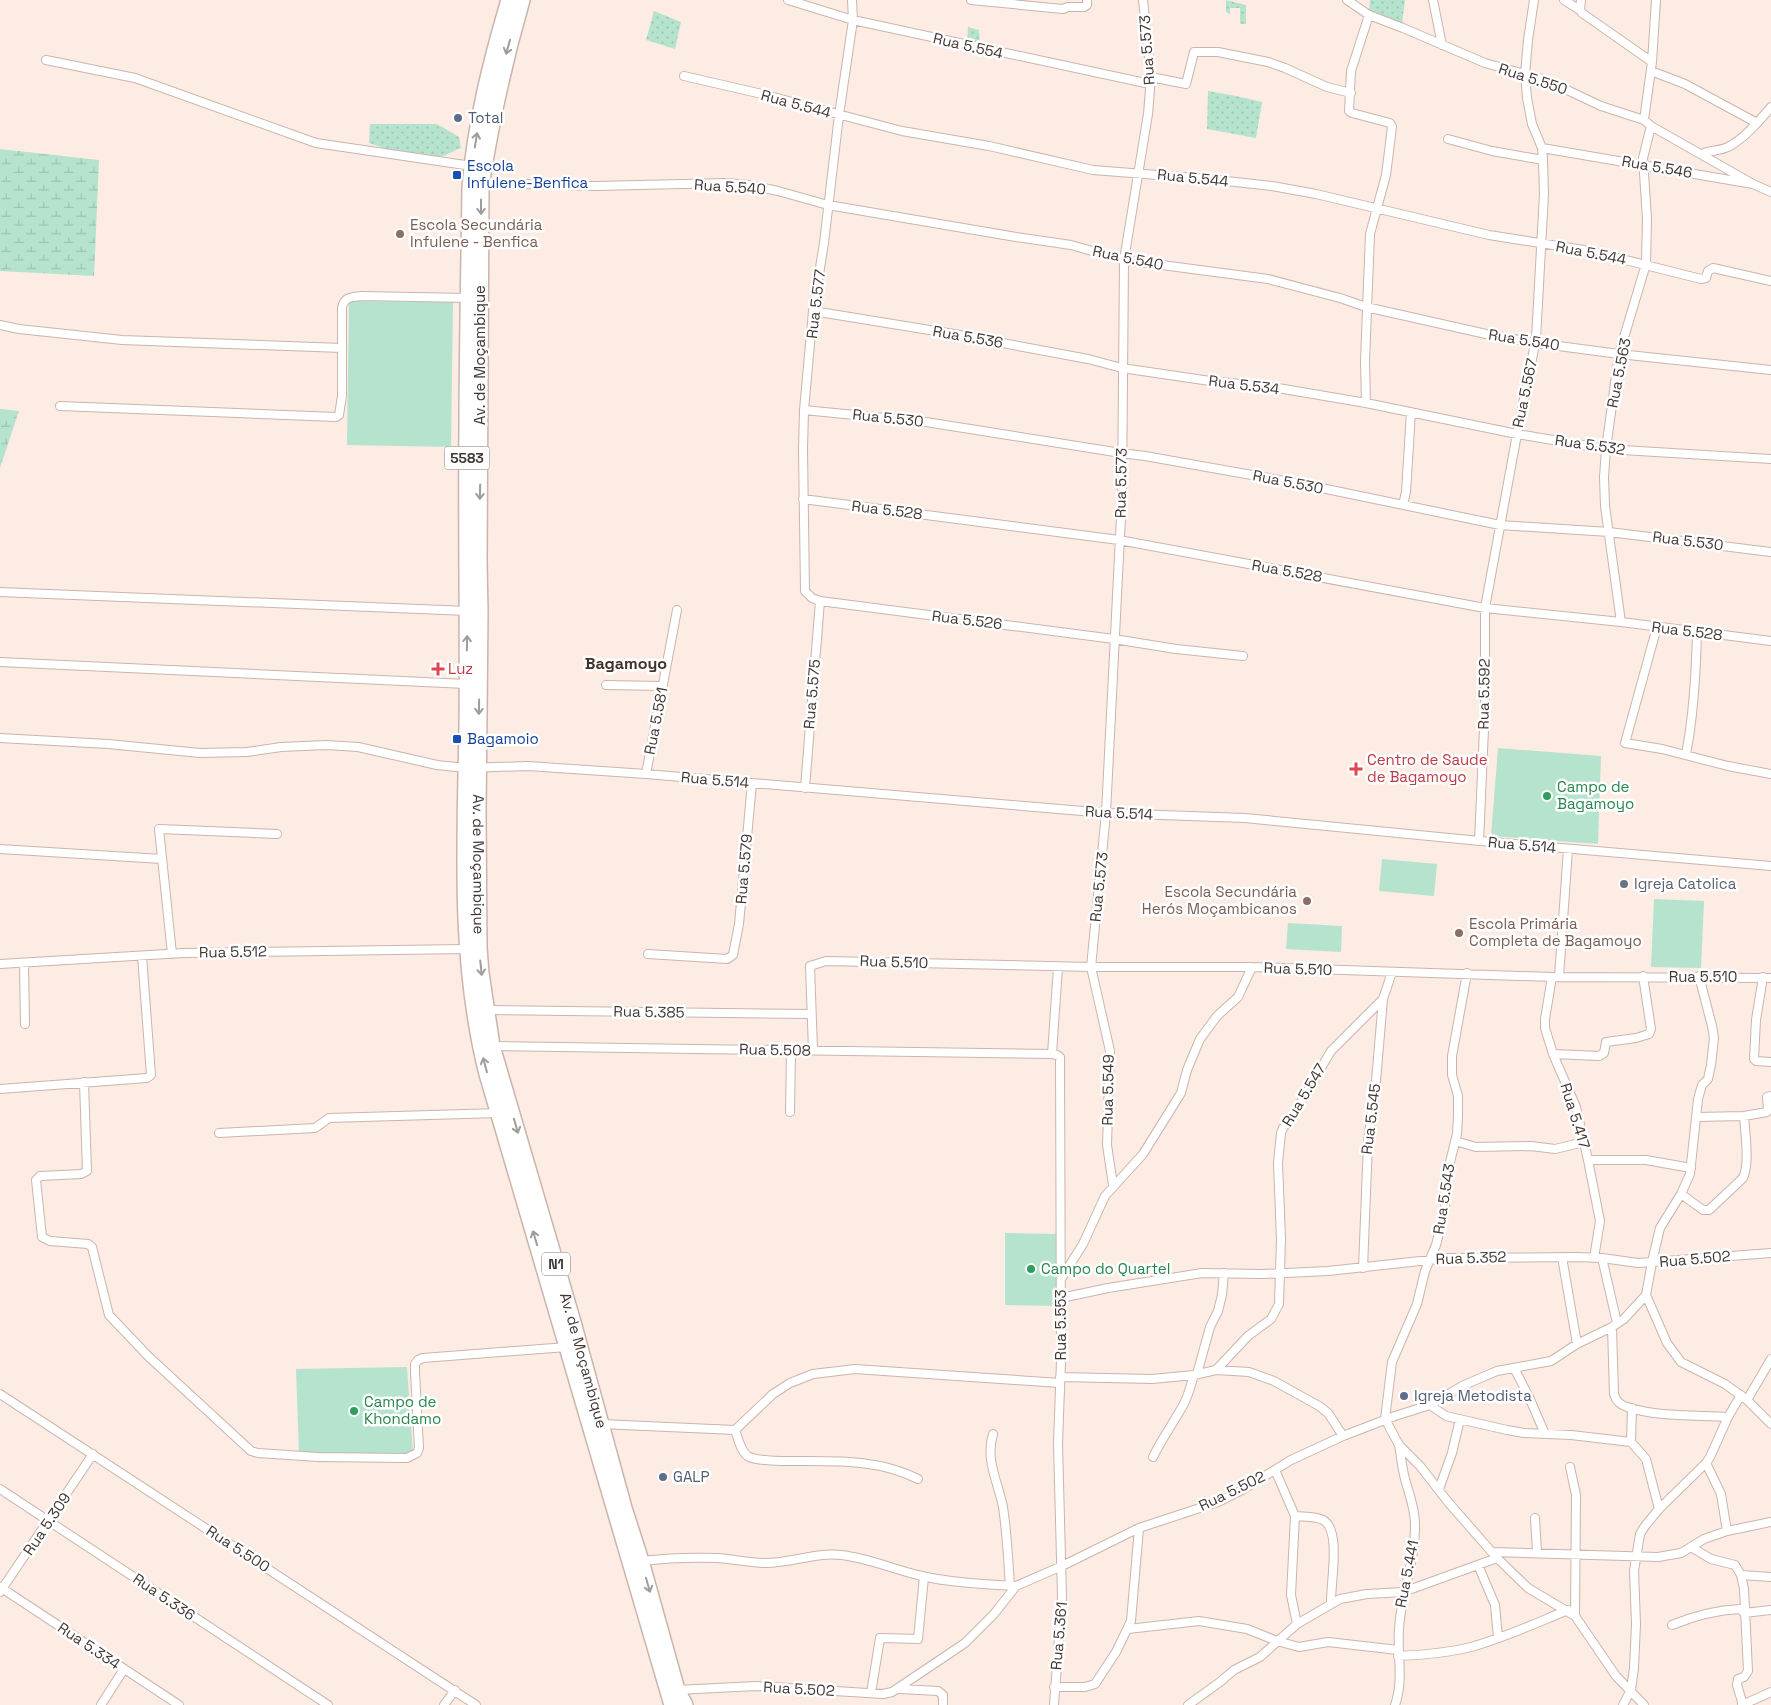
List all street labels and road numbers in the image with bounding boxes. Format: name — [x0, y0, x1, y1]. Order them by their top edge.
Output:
street label: Rua 5.573 — [1135, 14, 1158, 86]
street label: Rua 5.554 — [931, 28, 1005, 63]
street label: Rua 5.550 — [1496, 58, 1570, 99]
street label: Rua 5.544 — [759, 85, 833, 122]
street label: Rua 5.546 — [1620, 151, 1694, 182]
street label: Rua 5.544 — [1156, 164, 1230, 191]
street label: Rua 5.540 — [694, 175, 767, 198]
street label: Rua 5.544 — [1554, 236, 1628, 269]
street label: Rua 5.540 — [1091, 241, 1165, 274]
street label: Rua 5.577 — [802, 268, 829, 340]
street label: Av. de Moçambique — [470, 285, 489, 425]
street label: Rua 5.536 — [931, 321, 1005, 352]
street label: Rua 5.540 — [1487, 325, 1561, 355]
street label: Rua 5.563 — [1602, 336, 1635, 410]
street label: Rua 5.567 — [1508, 357, 1541, 429]
street label: Rua 5.534 — [1208, 371, 1281, 398]
street label: Rua 5.530 — [851, 404, 925, 431]
street label: Rua 5.532 — [1554, 430, 1627, 459]
road number: 5583 — [444, 446, 490, 469]
street label: Rua 5.573 — [1110, 448, 1131, 518]
street label: Rua 5.530 — [1251, 465, 1325, 498]
street label: Rua 5.528 — [851, 496, 924, 523]
street label: Rua 5.530 — [1651, 527, 1725, 554]
street label: Rua 5.528 — [1250, 555, 1324, 586]
street label: Rua 5.526 — [931, 606, 1003, 633]
street label: Rua 5.528 — [1651, 617, 1724, 644]
street label: Rua 5.575 — [799, 658, 824, 730]
street label: Rua 5.592 — [1473, 658, 1494, 730]
street label: Rua 5.581 — [640, 685, 671, 756]
street label: Rua 5.514 — [680, 767, 750, 792]
street label: Av. de Moçambique — [469, 794, 489, 935]
street label: Rua 5.514 — [1084, 801, 1154, 824]
street label: Rua 5.514 — [1487, 832, 1557, 857]
street label: Rua 5.579 — [731, 833, 756, 905]
street label: Rua 5.573 — [1085, 851, 1112, 923]
street label: Rua 5.512 — [199, 941, 267, 962]
street label: Rua 5.510 — [859, 951, 929, 972]
street label: Rua 5.510 — [1263, 958, 1333, 979]
street label: Rua 5.510 — [1669, 967, 1737, 986]
street label: Rua 5.385 — [613, 1001, 685, 1022]
street label: Rua 5.508 — [739, 1039, 811, 1060]
street label: Rua 5.549 — [1097, 1054, 1118, 1126]
street label: Rua 5.547 — [1277, 1060, 1330, 1130]
street label: Rua 5.417 — [1557, 1081, 1594, 1151]
street label: Rua 5.545 — [1357, 1082, 1384, 1155]
street label: Rua 5.543 — [1429, 1162, 1458, 1236]
street label: Rua 5.502 — [1658, 1246, 1731, 1271]
street label: Rua 5.352 — [1435, 1247, 1507, 1268]
road number: N1 — [542, 1252, 570, 1276]
street label: Av. de Moçambique — [556, 1290, 612, 1430]
street label: Rua 5.553 — [1051, 1290, 1070, 1360]
street label: Rua 5.502 — [1195, 1466, 1268, 1515]
street label: Rua 5.309 — [19, 1489, 75, 1559]
street label: Rua 5.500 — [203, 1521, 274, 1576]
street label: Rua 5.441 — [1391, 1538, 1422, 1609]
street label: Rua 5.336 — [129, 1569, 199, 1624]
street label: Rua 5.361 — [1046, 1601, 1071, 1671]
street label: Rua 5.334 — [54, 1618, 124, 1673]
street label: Rua 5.502 — [763, 1677, 835, 1700]

